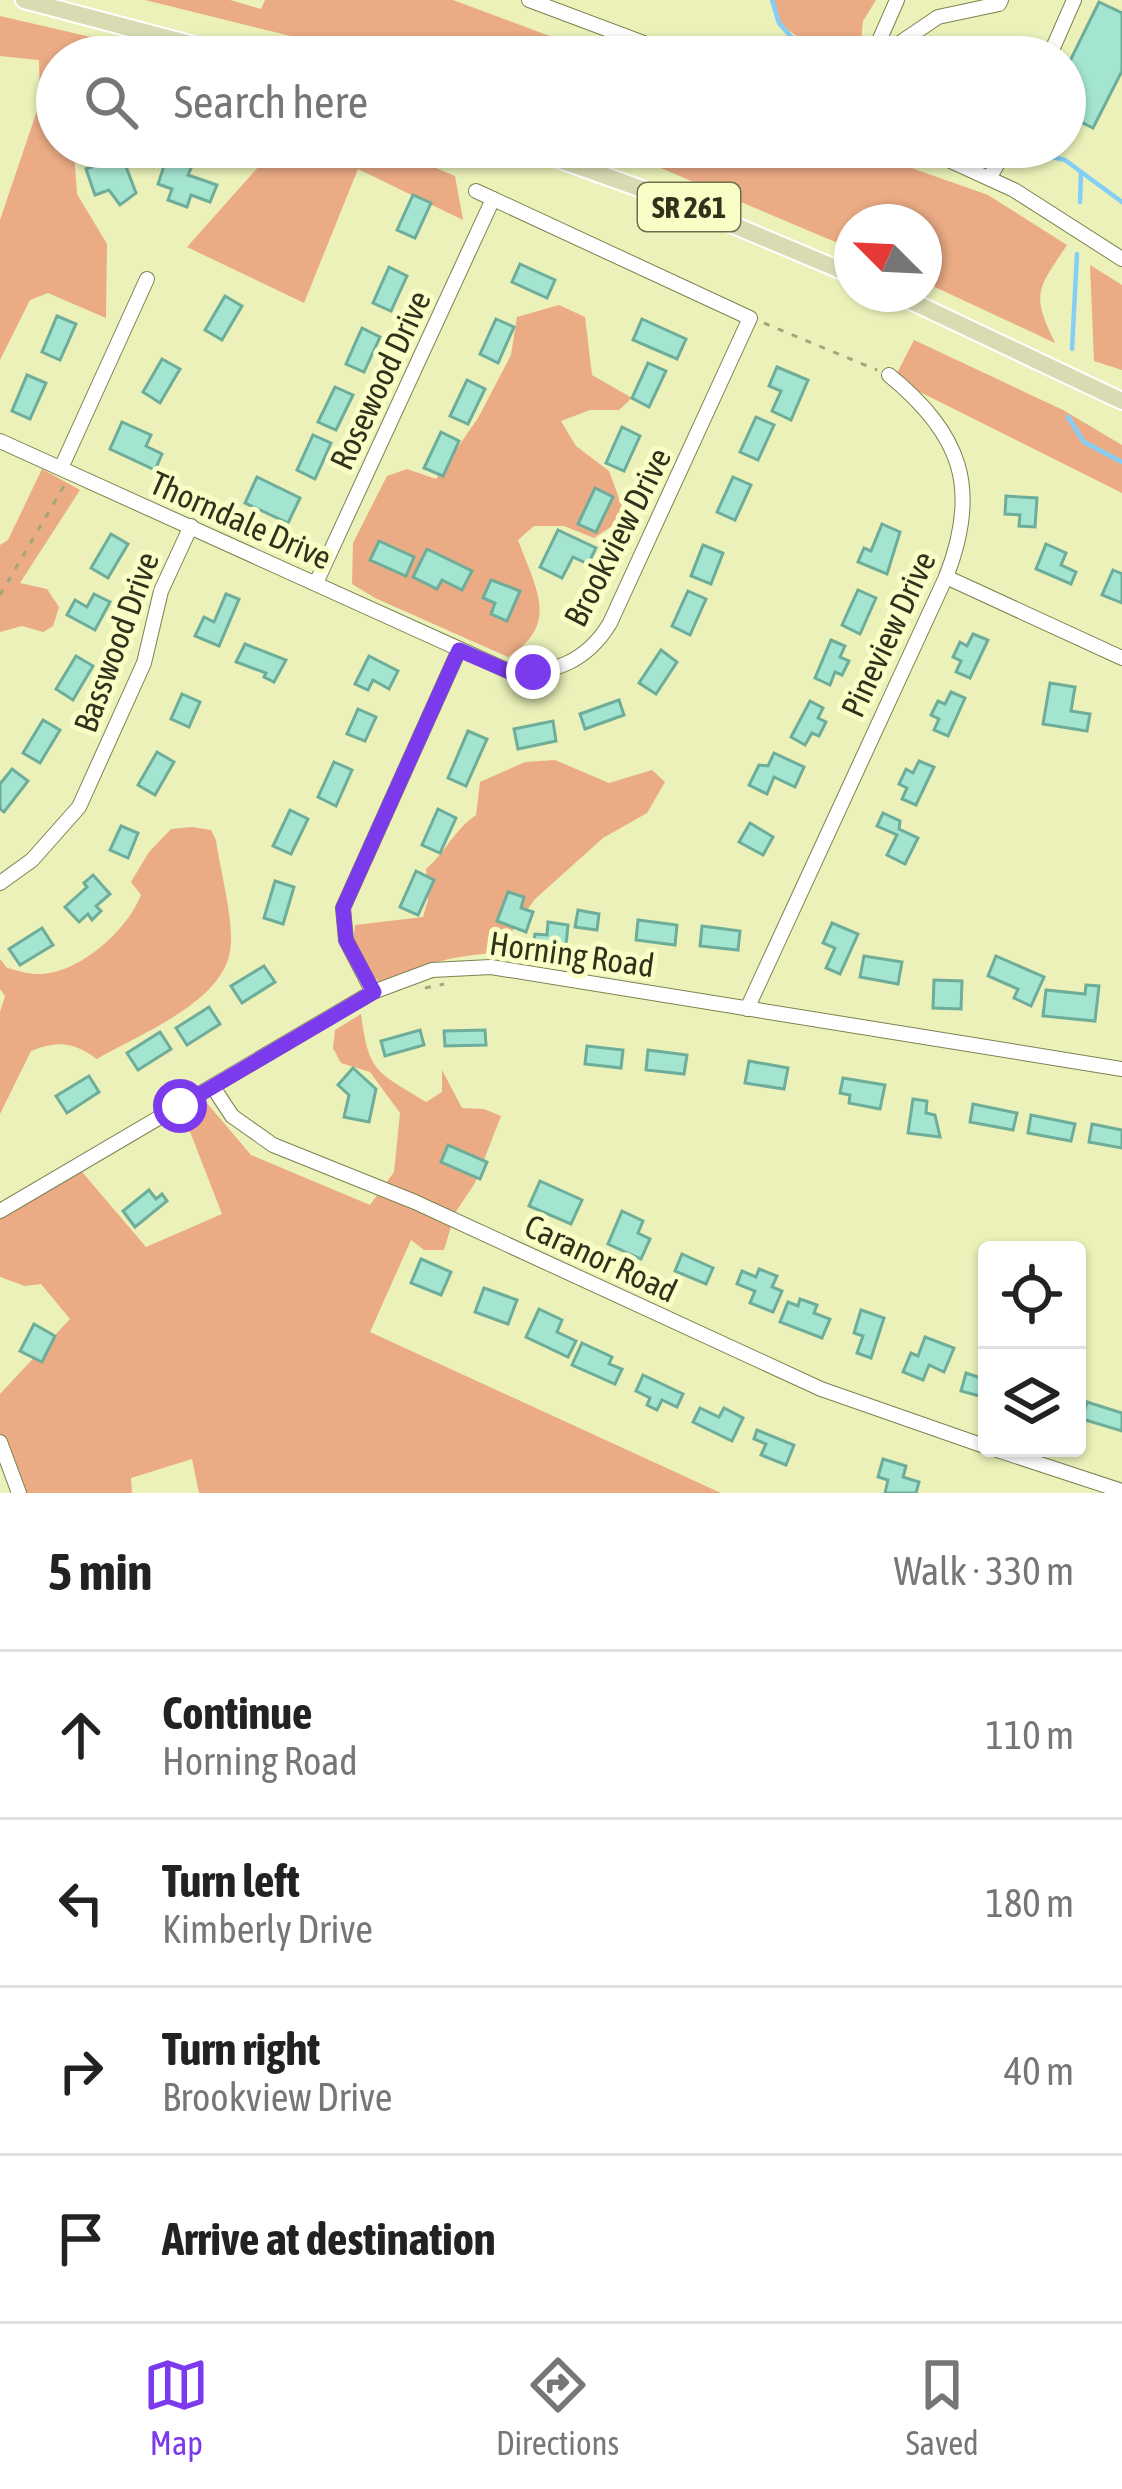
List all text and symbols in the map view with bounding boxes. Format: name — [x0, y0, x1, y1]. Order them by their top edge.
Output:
search box — [36, 36, 1086, 168]
icon: search — [78, 69, 144, 135]
text: Search here — [174, 76, 368, 128]
road number: SR 261 — [638, 183, 740, 231]
north arrow — [834, 204, 942, 312]
street label: Rosewood Drive — [322, 285, 438, 475]
street label: Brookview Drive — [556, 441, 678, 633]
street label: Thorndale Drive — [145, 463, 337, 577]
street label: Pineview Drive — [833, 545, 943, 723]
street label: Basswood Drive — [66, 547, 166, 737]
route end — [506, 645, 560, 699]
street label: Horning Road — [487, 924, 657, 984]
route start — [153, 1079, 207, 1133]
street label: Caranor Road — [519, 1206, 683, 1310]
map controls — [978, 1241, 1086, 1457]
button: locate — [978, 1241, 1086, 1349]
button: layers — [978, 1349, 1086, 1457]
text: 5 min — [48, 1542, 152, 1601]
text: Walk · 330 m — [894, 1549, 1074, 1593]
text: Continue — [162, 1687, 313, 1739]
icon: ahead — [48, 1702, 114, 1768]
text: 110 m — [986, 1713, 1074, 1757]
text: Horning Road — [162, 1739, 358, 1783]
text: Turn left — [162, 1855, 300, 1907]
icon: left — [48, 1870, 114, 1936]
text: 180 m — [986, 1881, 1074, 1925]
text: Kimberly Drive — [162, 1907, 373, 1951]
text: Turn right — [162, 2023, 320, 2075]
icon: right — [48, 2038, 114, 2104]
text: 40 m — [1004, 2049, 1074, 2093]
text: Brookview Drive — [162, 2075, 393, 2119]
icon: arrive — [48, 2206, 114, 2272]
text: Arrive at destination — [162, 2213, 496, 2265]
tab: Map — [143, 2352, 209, 2462]
tab: Directions — [496, 2352, 619, 2462]
tab: Saved — [906, 2352, 979, 2462]

